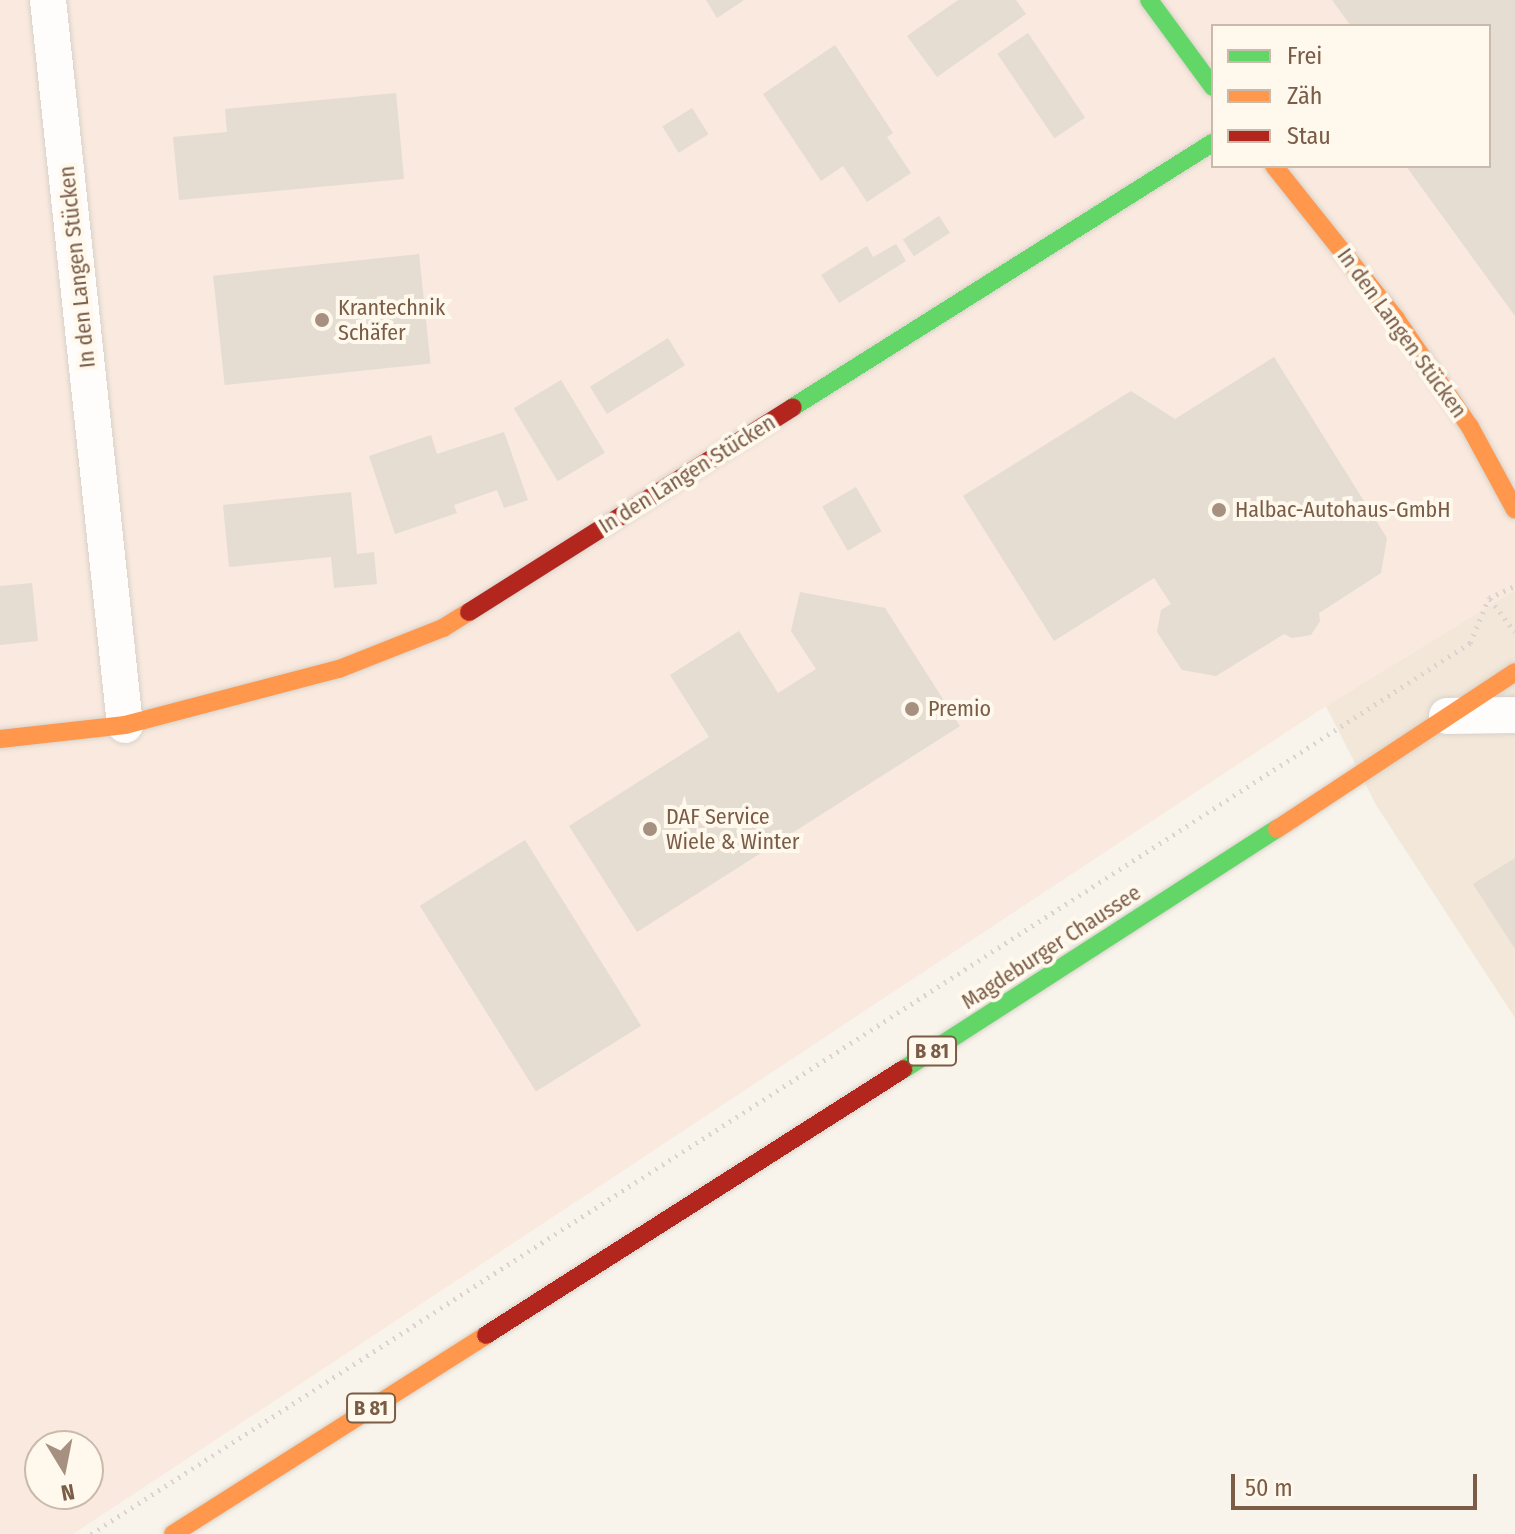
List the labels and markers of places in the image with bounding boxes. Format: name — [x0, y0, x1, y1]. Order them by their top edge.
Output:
place label: Krantechnik Schäfer — [338, 294, 445, 346]
marker: Krantechnik Schäfer — [313, 311, 331, 329]
place label: Halbac-Autohaus-GmbH — [1235, 497, 1451, 523]
marker: Halbac-Autohaus-GmbH — [1210, 501, 1228, 519]
place label: Premio — [928, 696, 991, 722]
marker: Premio — [903, 700, 921, 718]
place label: DAF Service Wiele & Winter — [666, 803, 799, 854]
marker: DAF Service Wiele & Winter — [641, 820, 659, 838]

